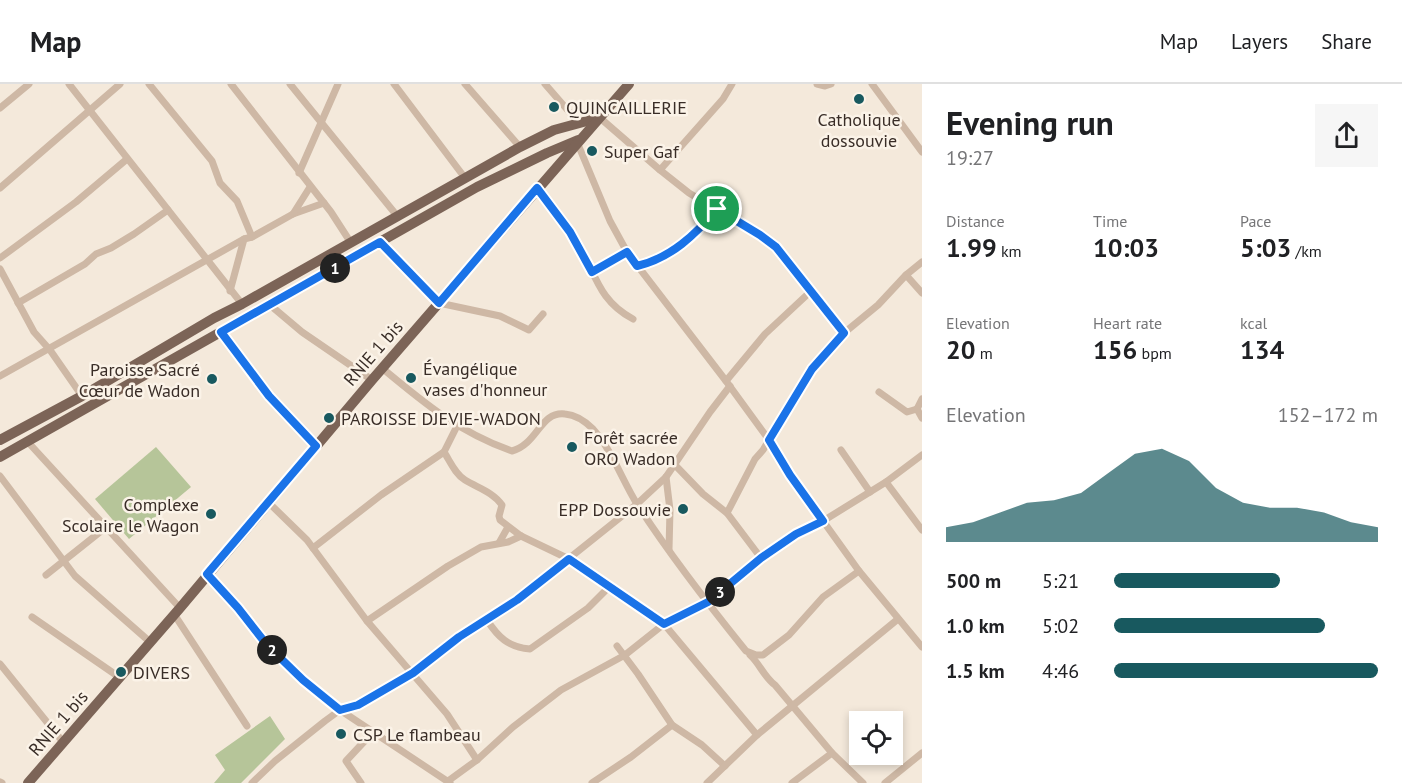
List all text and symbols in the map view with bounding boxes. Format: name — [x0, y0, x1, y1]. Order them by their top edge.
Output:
text: Map — [30, 23, 81, 60]
text: Map — [1160, 28, 1198, 55]
text: Layers — [1231, 28, 1288, 55]
text: Share — [1321, 28, 1372, 55]
marker: Catholique dossouvie — [852, 92, 866, 106]
place label: QUINCAILLERIE — [566, 96, 687, 119]
marker: QUINCAILLERIE — [547, 100, 561, 114]
text: Evening run — [946, 101, 1114, 144]
button: share — [1315, 104, 1378, 167]
place label: Catholique dossouvie — [817, 108, 901, 152]
place label: Super Gaf — [604, 140, 680, 163]
marker: Super Gaf — [585, 144, 599, 158]
text: 19:27 — [946, 145, 994, 171]
pin — [691, 183, 742, 234]
icon: arrive — [700, 192, 733, 225]
text: Distance — [946, 211, 1005, 231]
text: Time — [1093, 211, 1127, 231]
text: Pace — [1240, 211, 1271, 231]
text: 1.99 — [946, 231, 997, 264]
text: 10:03 — [1093, 231, 1159, 264]
text: 5:03 — [1240, 231, 1291, 264]
text: km — [997, 241, 1022, 261]
text: /km — [1291, 241, 1322, 261]
pin: 1 — [320, 253, 350, 283]
text: 1 — [330, 258, 340, 278]
text: Elevation — [946, 313, 1010, 333]
text: Heart rate — [1093, 313, 1162, 333]
text: kcal — [1240, 313, 1267, 333]
street label: RNIE 1 bis — [338, 316, 408, 390]
text: 20 — [946, 333, 975, 366]
text: 156 — [1093, 333, 1137, 366]
text: 134 — [1240, 333, 1284, 366]
text: m — [975, 343, 993, 363]
text: bpm — [1137, 343, 1172, 363]
place label: Évangélique vases d'honneur — [423, 357, 547, 401]
place label: Paroisse Sacré Cœur de Wadon — [79, 358, 200, 402]
marker: Évangélique vases d'honneur — [404, 371, 418, 385]
marker: Paroisse Sacré Cœur de Wadon — [205, 372, 219, 386]
text: Elevation — [946, 402, 1026, 428]
text: 152–172 m — [1278, 402, 1378, 428]
place label: PAROISSE DJEVIE-WADON — [341, 407, 541, 430]
marker: PAROISSE DJEVIE-WADON — [322, 411, 336, 425]
place label: Forêt sacrée ORO Wadon — [584, 426, 678, 470]
marker: Forêt sacrée ORO Wadon — [565, 440, 579, 454]
place label: Complexe Scolaire le Wagon — [62, 493, 199, 537]
place label: EPP Dossouvie — [559, 498, 671, 521]
marker: EPP Dossouvie — [676, 502, 690, 516]
marker: Complexe Scolaire le Wagon — [204, 507, 218, 521]
text: 500 m — [946, 568, 1001, 594]
text: 5:21 — [1042, 568, 1079, 594]
pin: 3 — [705, 577, 735, 607]
text: 3 — [715, 582, 725, 602]
text: 1.0 km — [946, 613, 1005, 639]
text: 5:02 — [1042, 613, 1079, 639]
pin: 2 — [257, 635, 287, 665]
text: 2 — [267, 640, 277, 660]
text: 1.5 km — [946, 658, 1005, 684]
text: 4:46 — [1042, 658, 1079, 684]
place label: DIVERS — [133, 661, 190, 684]
marker: DIVERS — [114, 665, 128, 679]
street label: RNIE 1 bis — [23, 686, 93, 760]
map controls — [849, 711, 903, 765]
button: locate — [849, 711, 903, 765]
place label: CSP Le flambeau — [353, 723, 481, 746]
marker: CSP Le flambeau — [334, 727, 348, 741]

